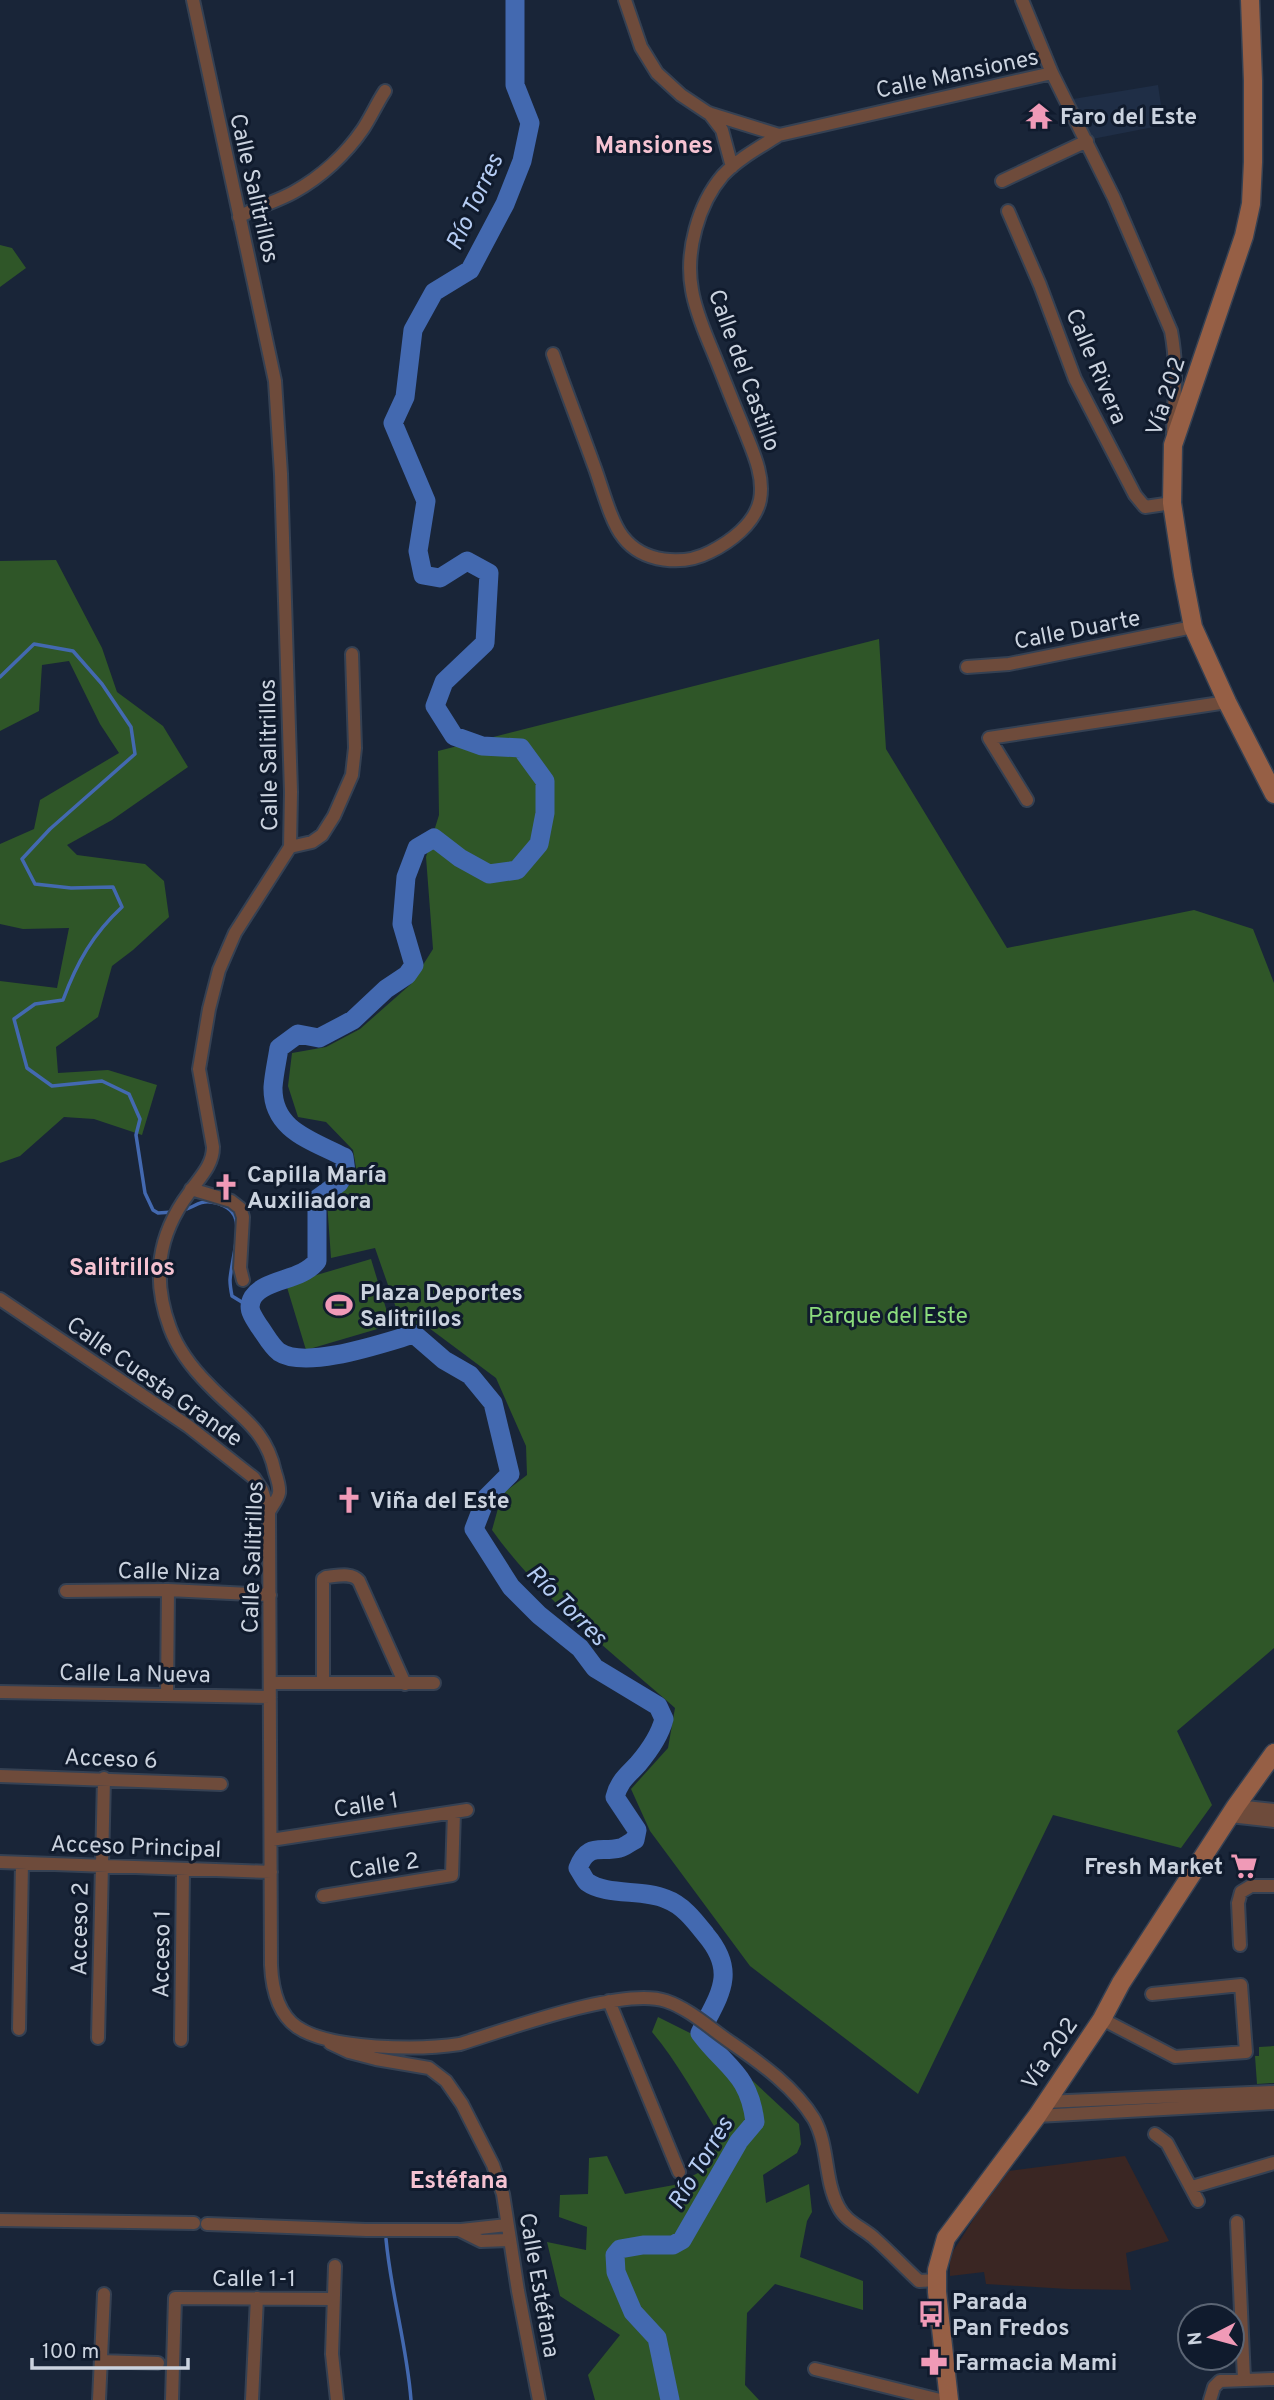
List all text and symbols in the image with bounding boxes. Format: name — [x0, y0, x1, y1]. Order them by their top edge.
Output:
street label: Calle Mansiones — [874, 44, 1041, 107]
temple icon: Faro del Este — [1024, 101, 1054, 131]
place label: Faro del Este — [1060, 104, 1197, 133]
street label: Calle Salitrillos — [221, 111, 284, 266]
district label: Mansiones — [595, 132, 713, 162]
water label: Río Torres — [440, 149, 512, 256]
street label: Calle del Castillo — [700, 286, 785, 456]
street label: Calle Rivera — [1057, 305, 1132, 429]
street label: Vía 202 — [1141, 354, 1194, 440]
street label: Calle Duarte — [1012, 605, 1143, 658]
street label: Calle Salitrillos — [255, 678, 286, 831]
place label: Capilla María Auxiliadora — [247, 1162, 387, 1217]
church icon: Capilla María Auxiliadora — [211, 1172, 241, 1202]
district label: Salitrillos — [69, 1254, 175, 1284]
place label: Plaza Deportes Salitrillos — [360, 1280, 523, 1335]
sports icon: Plaza Deportes Salitrillos — [324, 1290, 354, 1320]
park label: Parque del Este — [808, 1303, 968, 1332]
street label: Calle Cuesta Grande — [60, 1311, 247, 1455]
street label: Calle Salitrillos — [237, 1480, 272, 1634]
church icon: Viña del Este — [334, 1485, 364, 1515]
place label: Viña del Este — [370, 1488, 510, 1517]
street label: Calle Niza — [117, 1558, 221, 1589]
water label: Río Torres — [519, 1559, 613, 1654]
street label: Calle La Nueva — [59, 1660, 211, 1691]
street label: Acceso 6 — [64, 1744, 158, 1777]
street label: Calle 1 — [332, 1787, 401, 1826]
street label: Acceso Principal — [50, 1831, 222, 1866]
street label: Calle 2 — [347, 1848, 422, 1887]
supermarket icon: Fresh Market — [1229, 1851, 1259, 1881]
place label: Fresh Market — [1084, 1854, 1223, 1883]
street label: Acceso 2 — [66, 1882, 97, 1976]
street label: Acceso 1 — [148, 1910, 179, 1998]
street label: Vía 202 — [1016, 2013, 1086, 2096]
water label: Río Torres — [662, 2111, 742, 2216]
district label: Estéfana — [410, 2167, 508, 2197]
street label: Calle Estéfana — [511, 2211, 565, 2360]
street label: Calle 1-1 — [212, 2266, 296, 2295]
place label: Parada Pan Fredos — [952, 2289, 1070, 2344]
bus stop icon: Parada Pan Fredos — [916, 2299, 946, 2329]
north arrow — [1176, 2302, 1246, 2372]
scale bar — [32, 2326, 187, 2370]
text: N — [1183, 2331, 1209, 2347]
text: 100 m — [42, 2339, 99, 2366]
pharmacy icon: Farmacia Mami — [919, 2347, 949, 2377]
place label: Farmacia Mami — [955, 2350, 1117, 2379]

